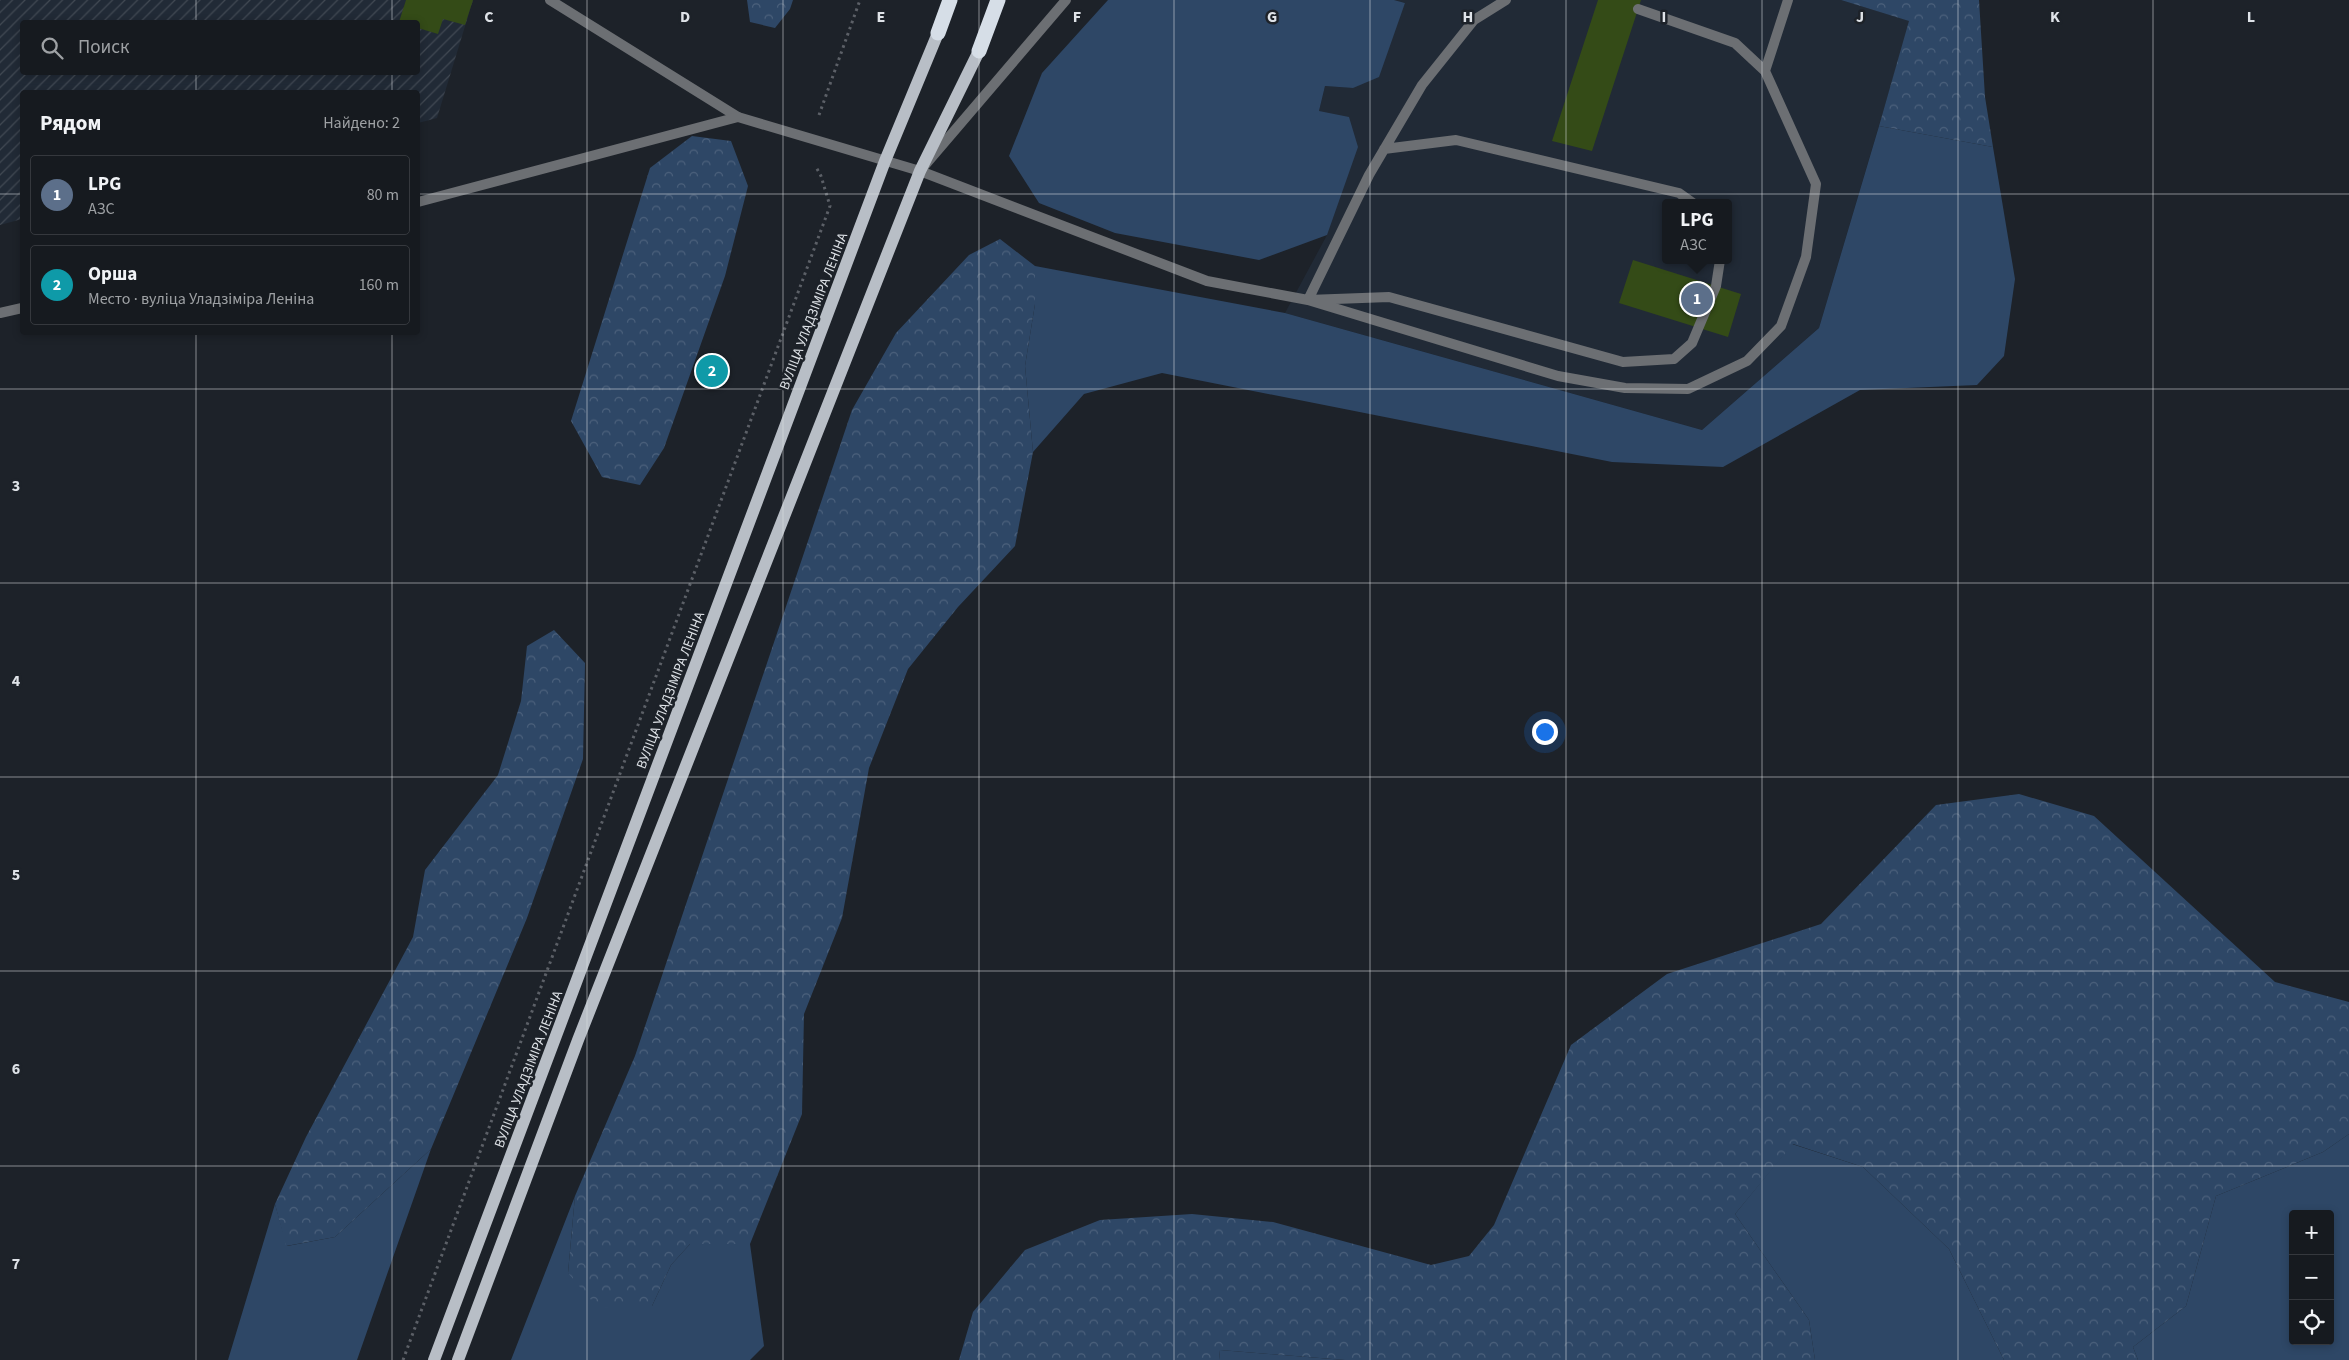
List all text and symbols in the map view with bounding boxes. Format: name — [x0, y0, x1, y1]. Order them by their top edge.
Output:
text: C — [484, 6, 494, 28]
text: D — [680, 6, 690, 28]
text: E — [877, 6, 885, 28]
text: F — [1073, 6, 1081, 28]
text: G — [1267, 6, 1277, 28]
text: H — [1463, 6, 1473, 28]
text: I — [1662, 6, 1666, 28]
text: J — [1856, 6, 1864, 28]
text: K — [2050, 6, 2060, 28]
text: L — [2247, 6, 2255, 28]
search box — [20, 20, 420, 75]
icon: search — [38, 34, 66, 62]
text: Поиск — [78, 34, 129, 61]
text: Рядом — [40, 108, 101, 138]
text: Найдено: 2 — [323, 112, 400, 134]
text: LPG — [88, 171, 121, 198]
text: 1 — [53, 184, 61, 206]
text: 80 m — [367, 184, 399, 206]
text: АЗС — [88, 198, 115, 220]
popup — [1662, 199, 1732, 264]
text: LPG — [1680, 207, 1714, 234]
street label: ВУЛІЦА УЛАДЗІМІРА ЛЕНІНА — [775, 230, 853, 393]
text: АЗС — [1680, 234, 1707, 256]
text: Орша — [88, 261, 137, 288]
text: 2 — [53, 274, 61, 296]
text: 160 m — [359, 274, 399, 296]
pin: 1 — [1681, 280, 1713, 318]
text: Место · вуліца Уладзіміра Леніна — [88, 288, 314, 310]
pin: 2 — [696, 352, 728, 390]
text: 3 — [12, 475, 20, 497]
street label: ВУЛІЦА УЛАДЗІМІРА ЛЕНІНА — [632, 609, 710, 772]
text: 4 — [12, 670, 21, 692]
your location — [1532, 719, 1558, 745]
text: 5 — [12, 864, 20, 886]
street label: ВУЛІЦА УЛАДЗІМІРА ЛЕНІНА — [490, 988, 568, 1151]
text: 6 — [12, 1058, 20, 1080]
map controls — [2289, 1210, 2334, 1345]
button: + — [2289, 1210, 2334, 1255]
text: 7 — [12, 1253, 20, 1275]
button: − — [2289, 1255, 2334, 1300]
button: locate — [2289, 1300, 2334, 1345]

